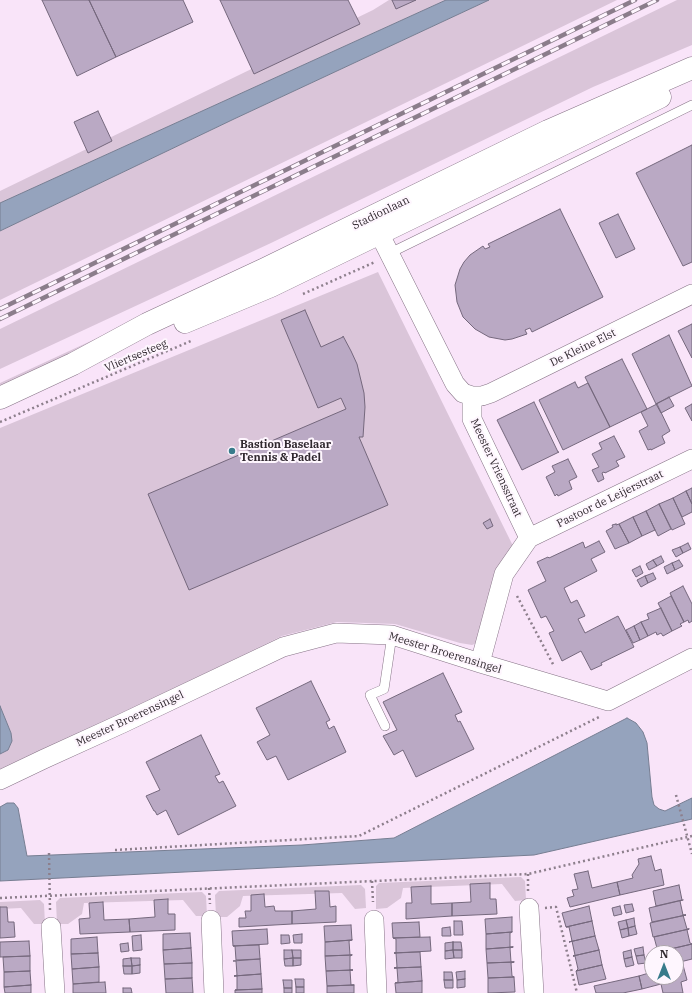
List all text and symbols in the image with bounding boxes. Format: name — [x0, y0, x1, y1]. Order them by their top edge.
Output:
street label: Stadionlaan — [350, 193, 412, 233]
street label: De Kleine Elst — [548, 326, 618, 370]
street label: Vliertsesteeg — [103, 337, 169, 375]
street label: Meester Vriensstraat — [467, 417, 525, 519]
place label: Bastion Baselaar Tennis & Padel — [240, 438, 331, 464]
marker: Bastion Baselaar Tennis & Padel — [227, 446, 237, 456]
street label: Pastoor de Leijerstraat — [555, 467, 665, 531]
street label: Meester Broerensingel — [387, 630, 503, 676]
street label: Meester Broerensingel — [74, 688, 186, 750]
north arrow — [644, 945, 684, 985]
text: N — [660, 947, 668, 961]

